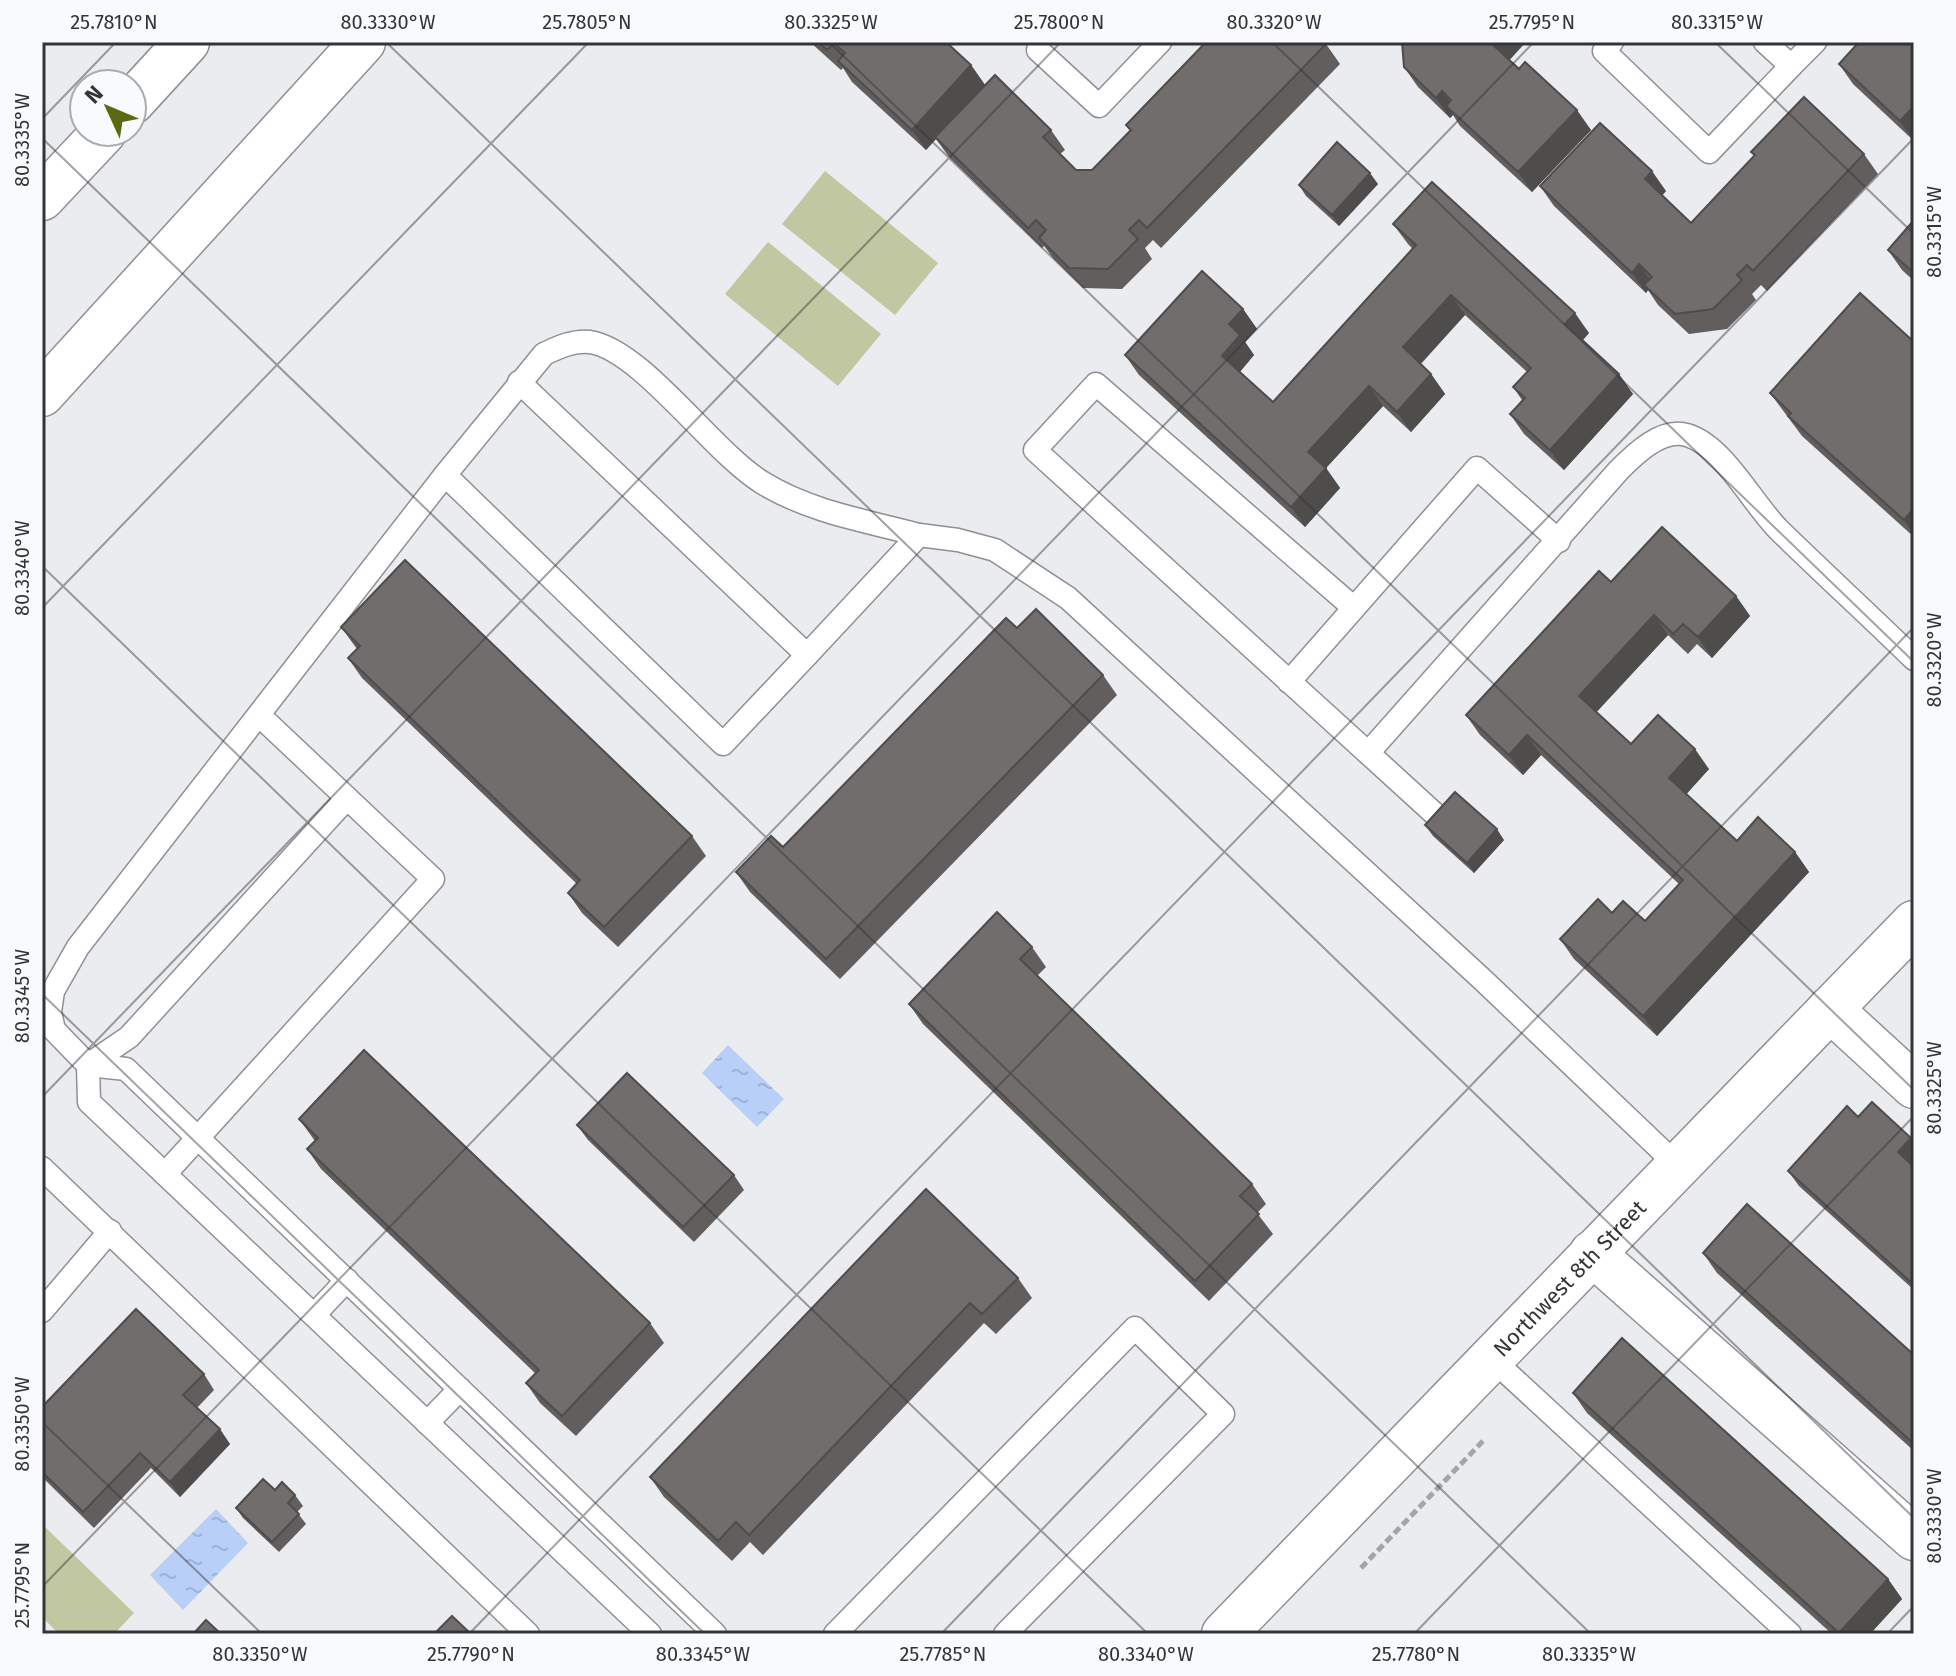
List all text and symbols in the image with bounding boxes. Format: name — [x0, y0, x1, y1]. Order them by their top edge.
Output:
text: 25.7810°N — [70, 10, 158, 34]
text: 80.3330°W — [340, 10, 436, 34]
text: 25.7805°N — [542, 10, 632, 34]
text: 80.3325°W — [784, 10, 878, 34]
text: 25.7800°N — [1014, 10, 1104, 34]
text: 80.3320°W — [1227, 10, 1322, 34]
text: 25.7795°N — [1489, 10, 1575, 34]
text: 80.3315°W — [1671, 10, 1764, 34]
north arrow — [68, 68, 148, 148]
text: N — [79, 80, 109, 109]
text: 80.3335°W — [10, 93, 34, 187]
text: 80.3315°W — [1922, 185, 1946, 278]
text: 80.3340°W — [10, 520, 34, 616]
text: 80.3320°W — [1922, 612, 1946, 707]
text: 80.3345°W — [10, 948, 34, 1043]
text: 80.3325°W — [1922, 1041, 1946, 1135]
street label: Northwest 8th Street — [1488, 1194, 1652, 1362]
text: 80.3350°W — [10, 1376, 34, 1472]
text: 80.3330°W — [1922, 1468, 1946, 1564]
text: 25.7795°N — [10, 1542, 34, 1628]
text: 80.3350°W — [212, 1642, 308, 1666]
text: 25.7790°N — [427, 1642, 515, 1666]
text: 80.3345°W — [656, 1642, 751, 1666]
text: 25.7785°N — [899, 1642, 987, 1666]
text: 80.3340°W — [1098, 1642, 1194, 1666]
text: 25.7780°N — [1372, 1642, 1460, 1666]
text: 80.3335°W — [1542, 1642, 1636, 1666]

